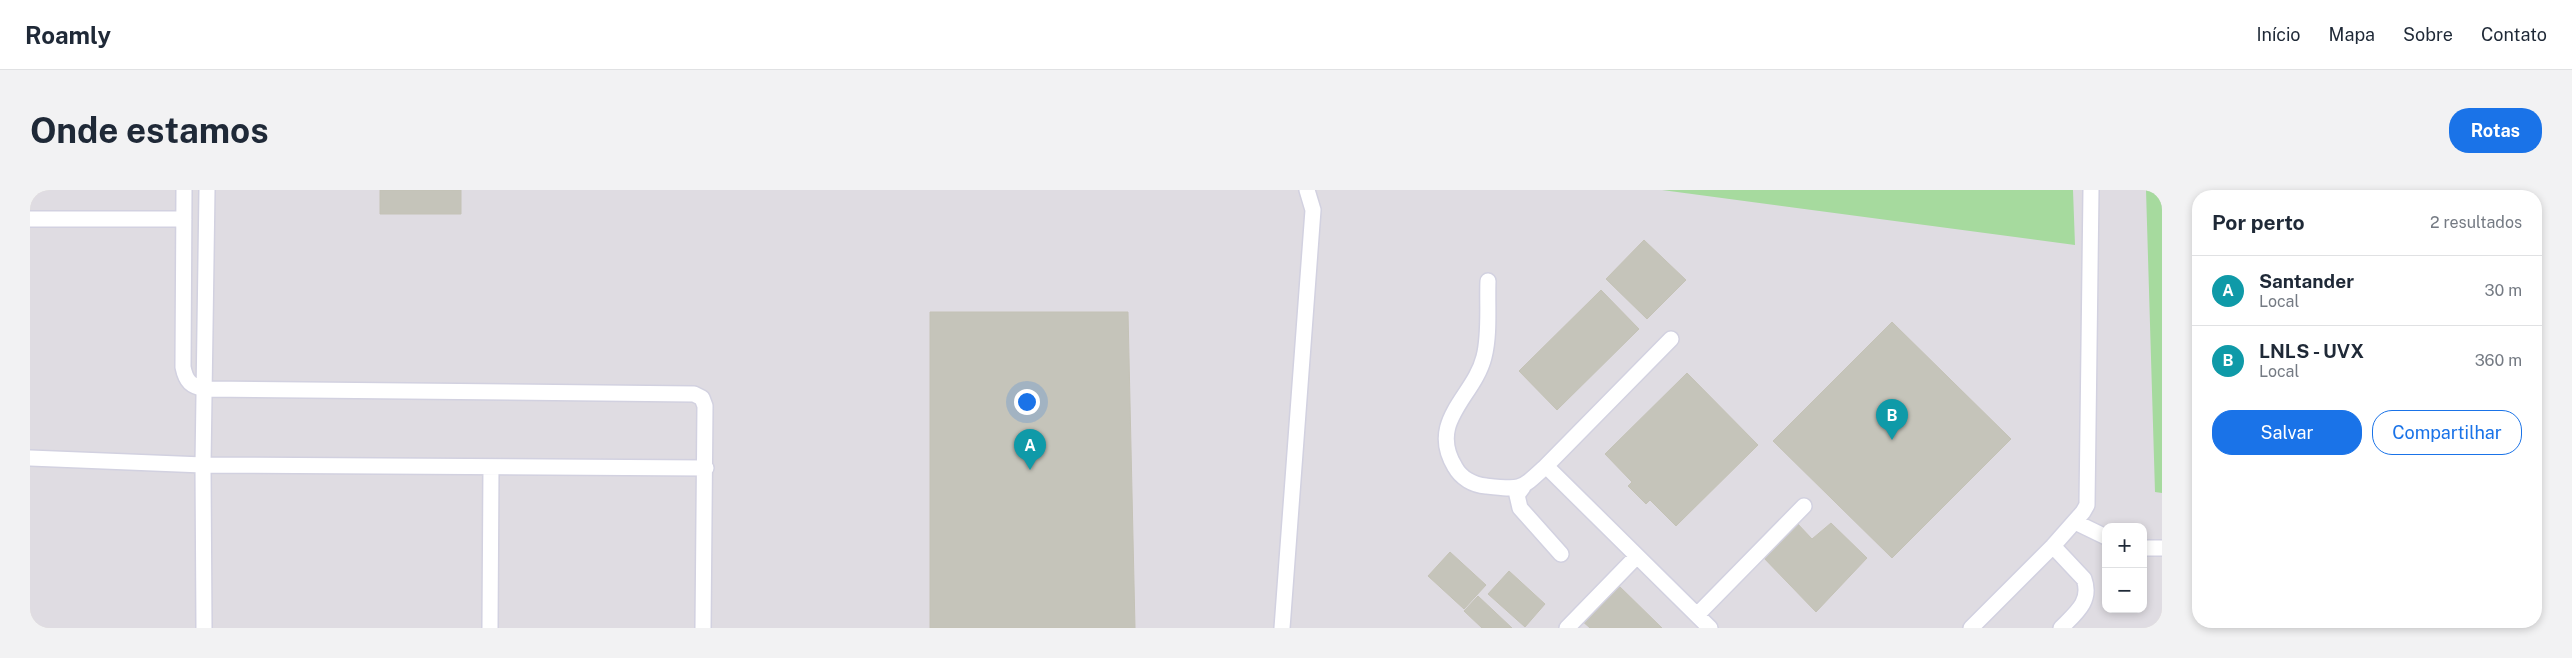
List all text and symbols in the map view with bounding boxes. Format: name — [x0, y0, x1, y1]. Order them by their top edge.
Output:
text: Roamly — [25, 21, 111, 49]
text: Início — [2256, 24, 2301, 45]
text: Mapa — [2329, 24, 2375, 45]
text: Sobre — [2403, 24, 2453, 45]
text: Contato — [2481, 24, 2547, 45]
button: Rotas — [2449, 108, 2542, 153]
text: Onde estamos — [30, 110, 269, 151]
text: Por perto — [2212, 210, 2305, 235]
text: 2 resultados — [2430, 213, 2522, 232]
text: Santander — [2259, 270, 2354, 292]
text: A — [2222, 281, 2234, 300]
text: 30 m — [2485, 281, 2522, 300]
text: Local — [2259, 292, 2299, 311]
text: LNLS - UVX — [2259, 340, 2364, 362]
text: B — [2223, 351, 2233, 370]
text: 360 m — [2475, 351, 2522, 370]
text: Local — [2259, 362, 2299, 381]
your location — [1014, 389, 1040, 415]
pin: B — [1876, 399, 1908, 440]
button: Salvar — [2212, 410, 2362, 455]
button: Compartilhar — [2372, 410, 2522, 455]
pin: A — [1014, 429, 1046, 470]
map controls — [2102, 523, 2147, 613]
button: + — [2102, 523, 2147, 568]
button: − — [2102, 568, 2147, 613]

